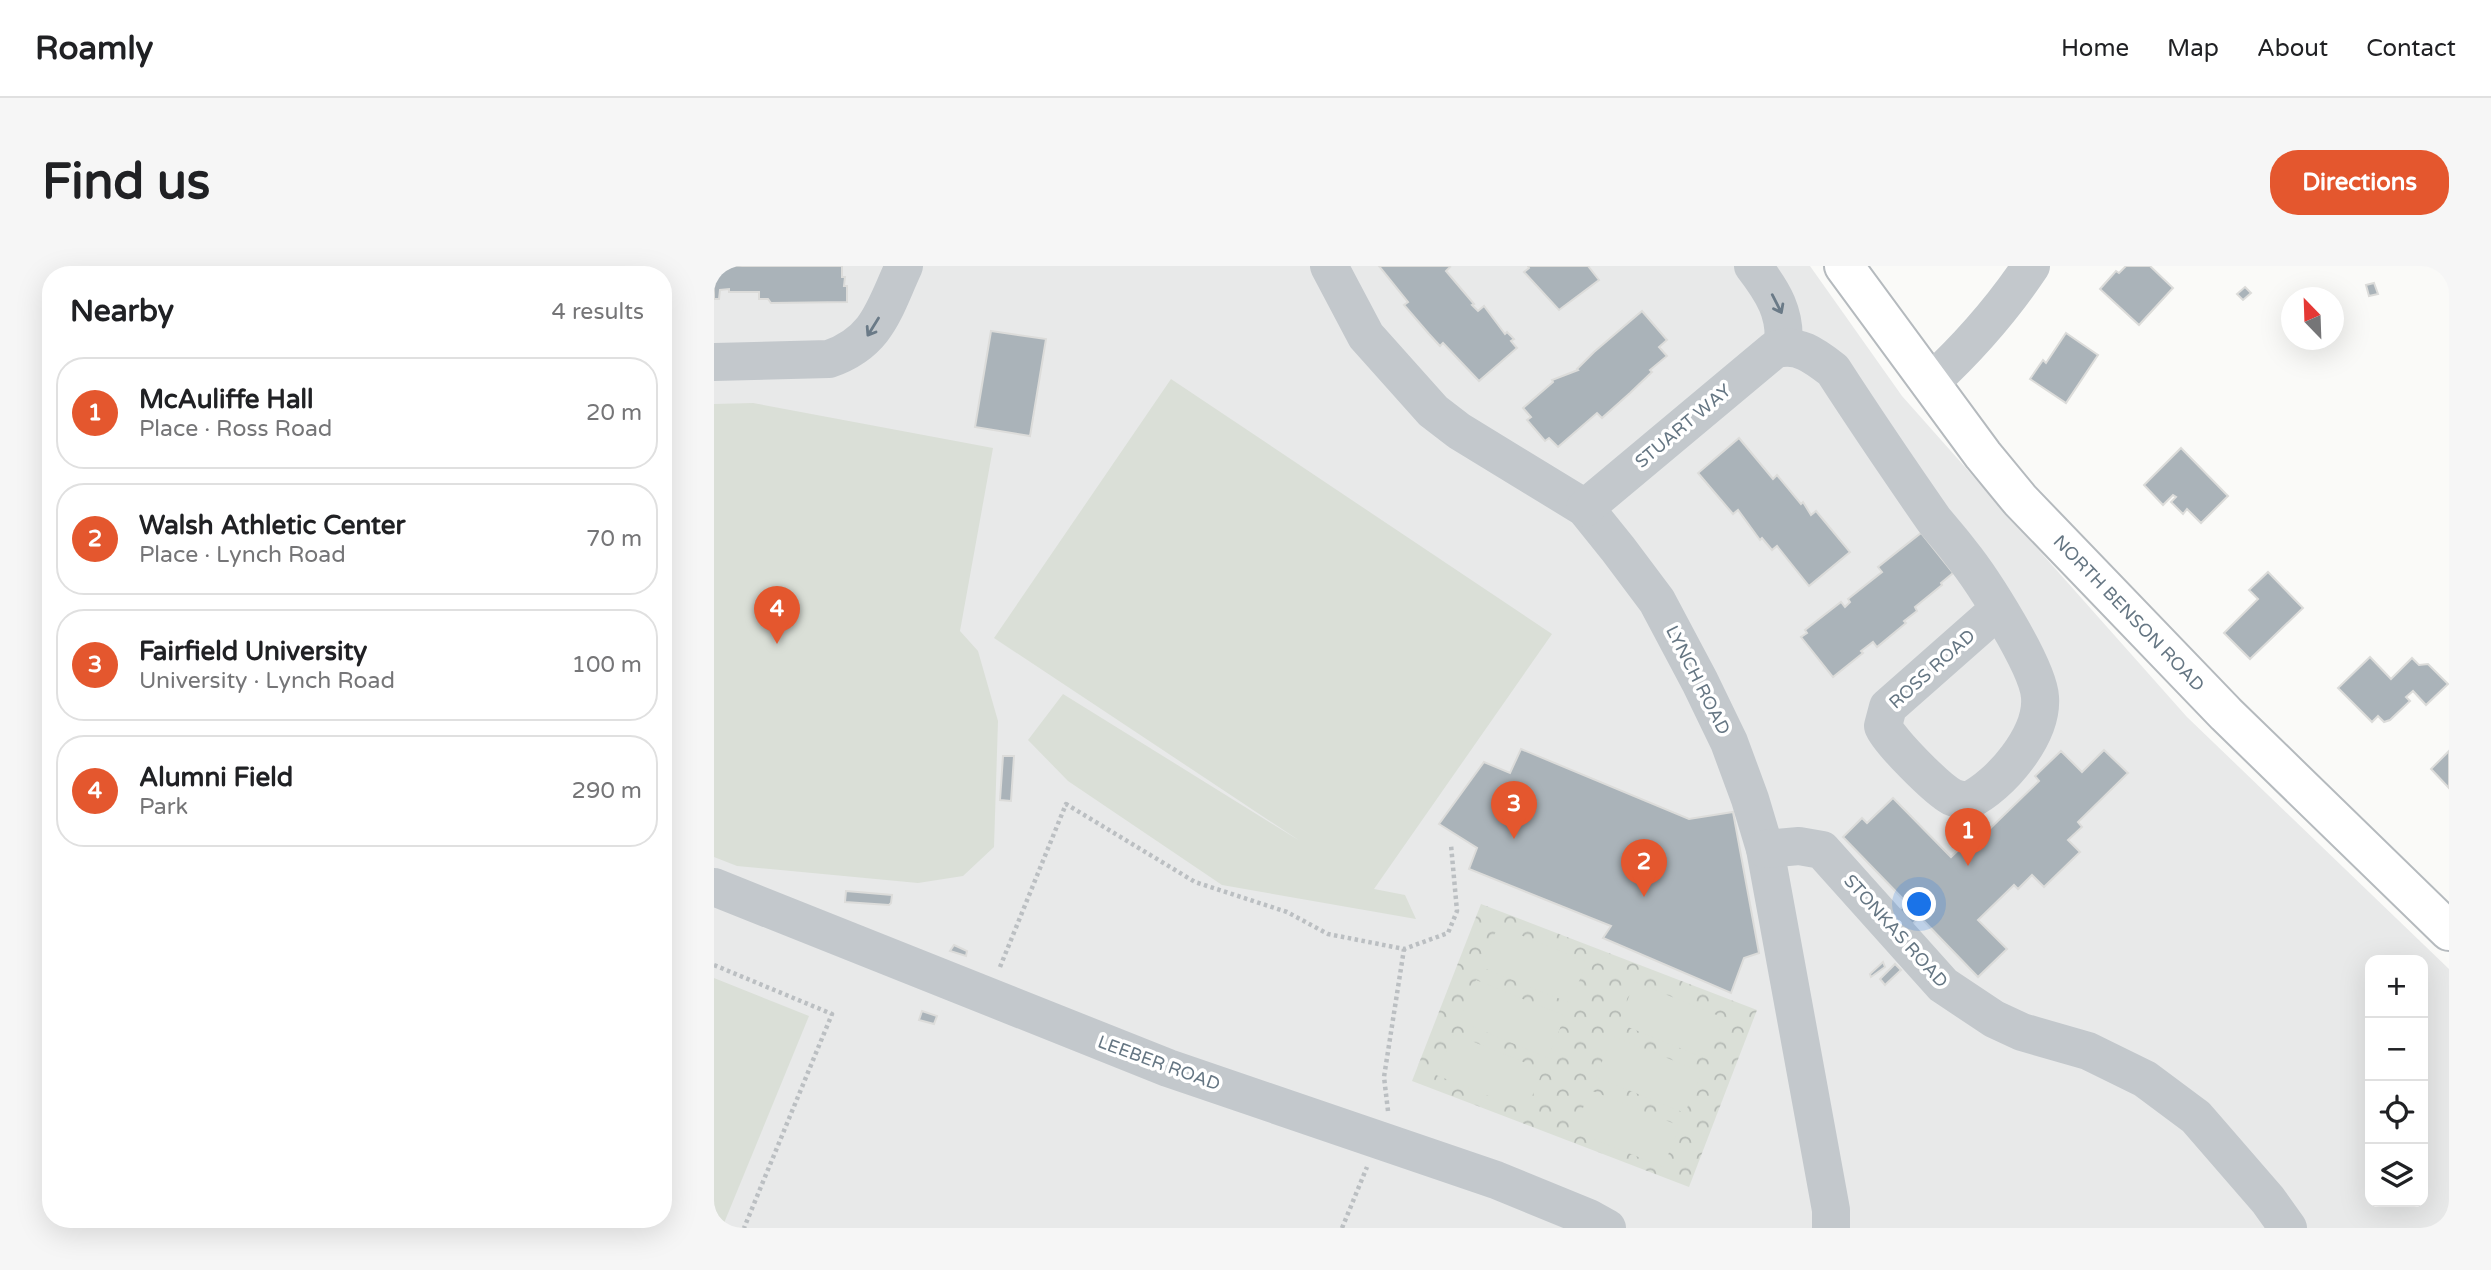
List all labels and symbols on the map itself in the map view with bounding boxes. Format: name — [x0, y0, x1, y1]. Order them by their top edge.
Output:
north arrow — [2281, 287, 2344, 350]
one-way arrow — [1770, 293, 1784, 314]
one-way arrow — [866, 316, 880, 336]
street label: STUART WAY — [1630, 379, 1736, 473]
street label: NORTH BENSON ROAD — [2049, 530, 2209, 696]
pin: 4 — [754, 586, 800, 644]
street label: LYNCH ROAD — [1661, 622, 1735, 738]
street label: ROSS ROAD — [1884, 625, 1980, 713]
pin: 3 — [1491, 781, 1537, 839]
pin: 1 — [1945, 808, 1991, 866]
pin: 2 — [1621, 839, 1667, 897]
street label: STONKAS ROAD — [1839, 870, 1953, 992]
your location — [1902, 887, 1936, 921]
street label: LEEBER ROAD — [1095, 1031, 1223, 1095]

